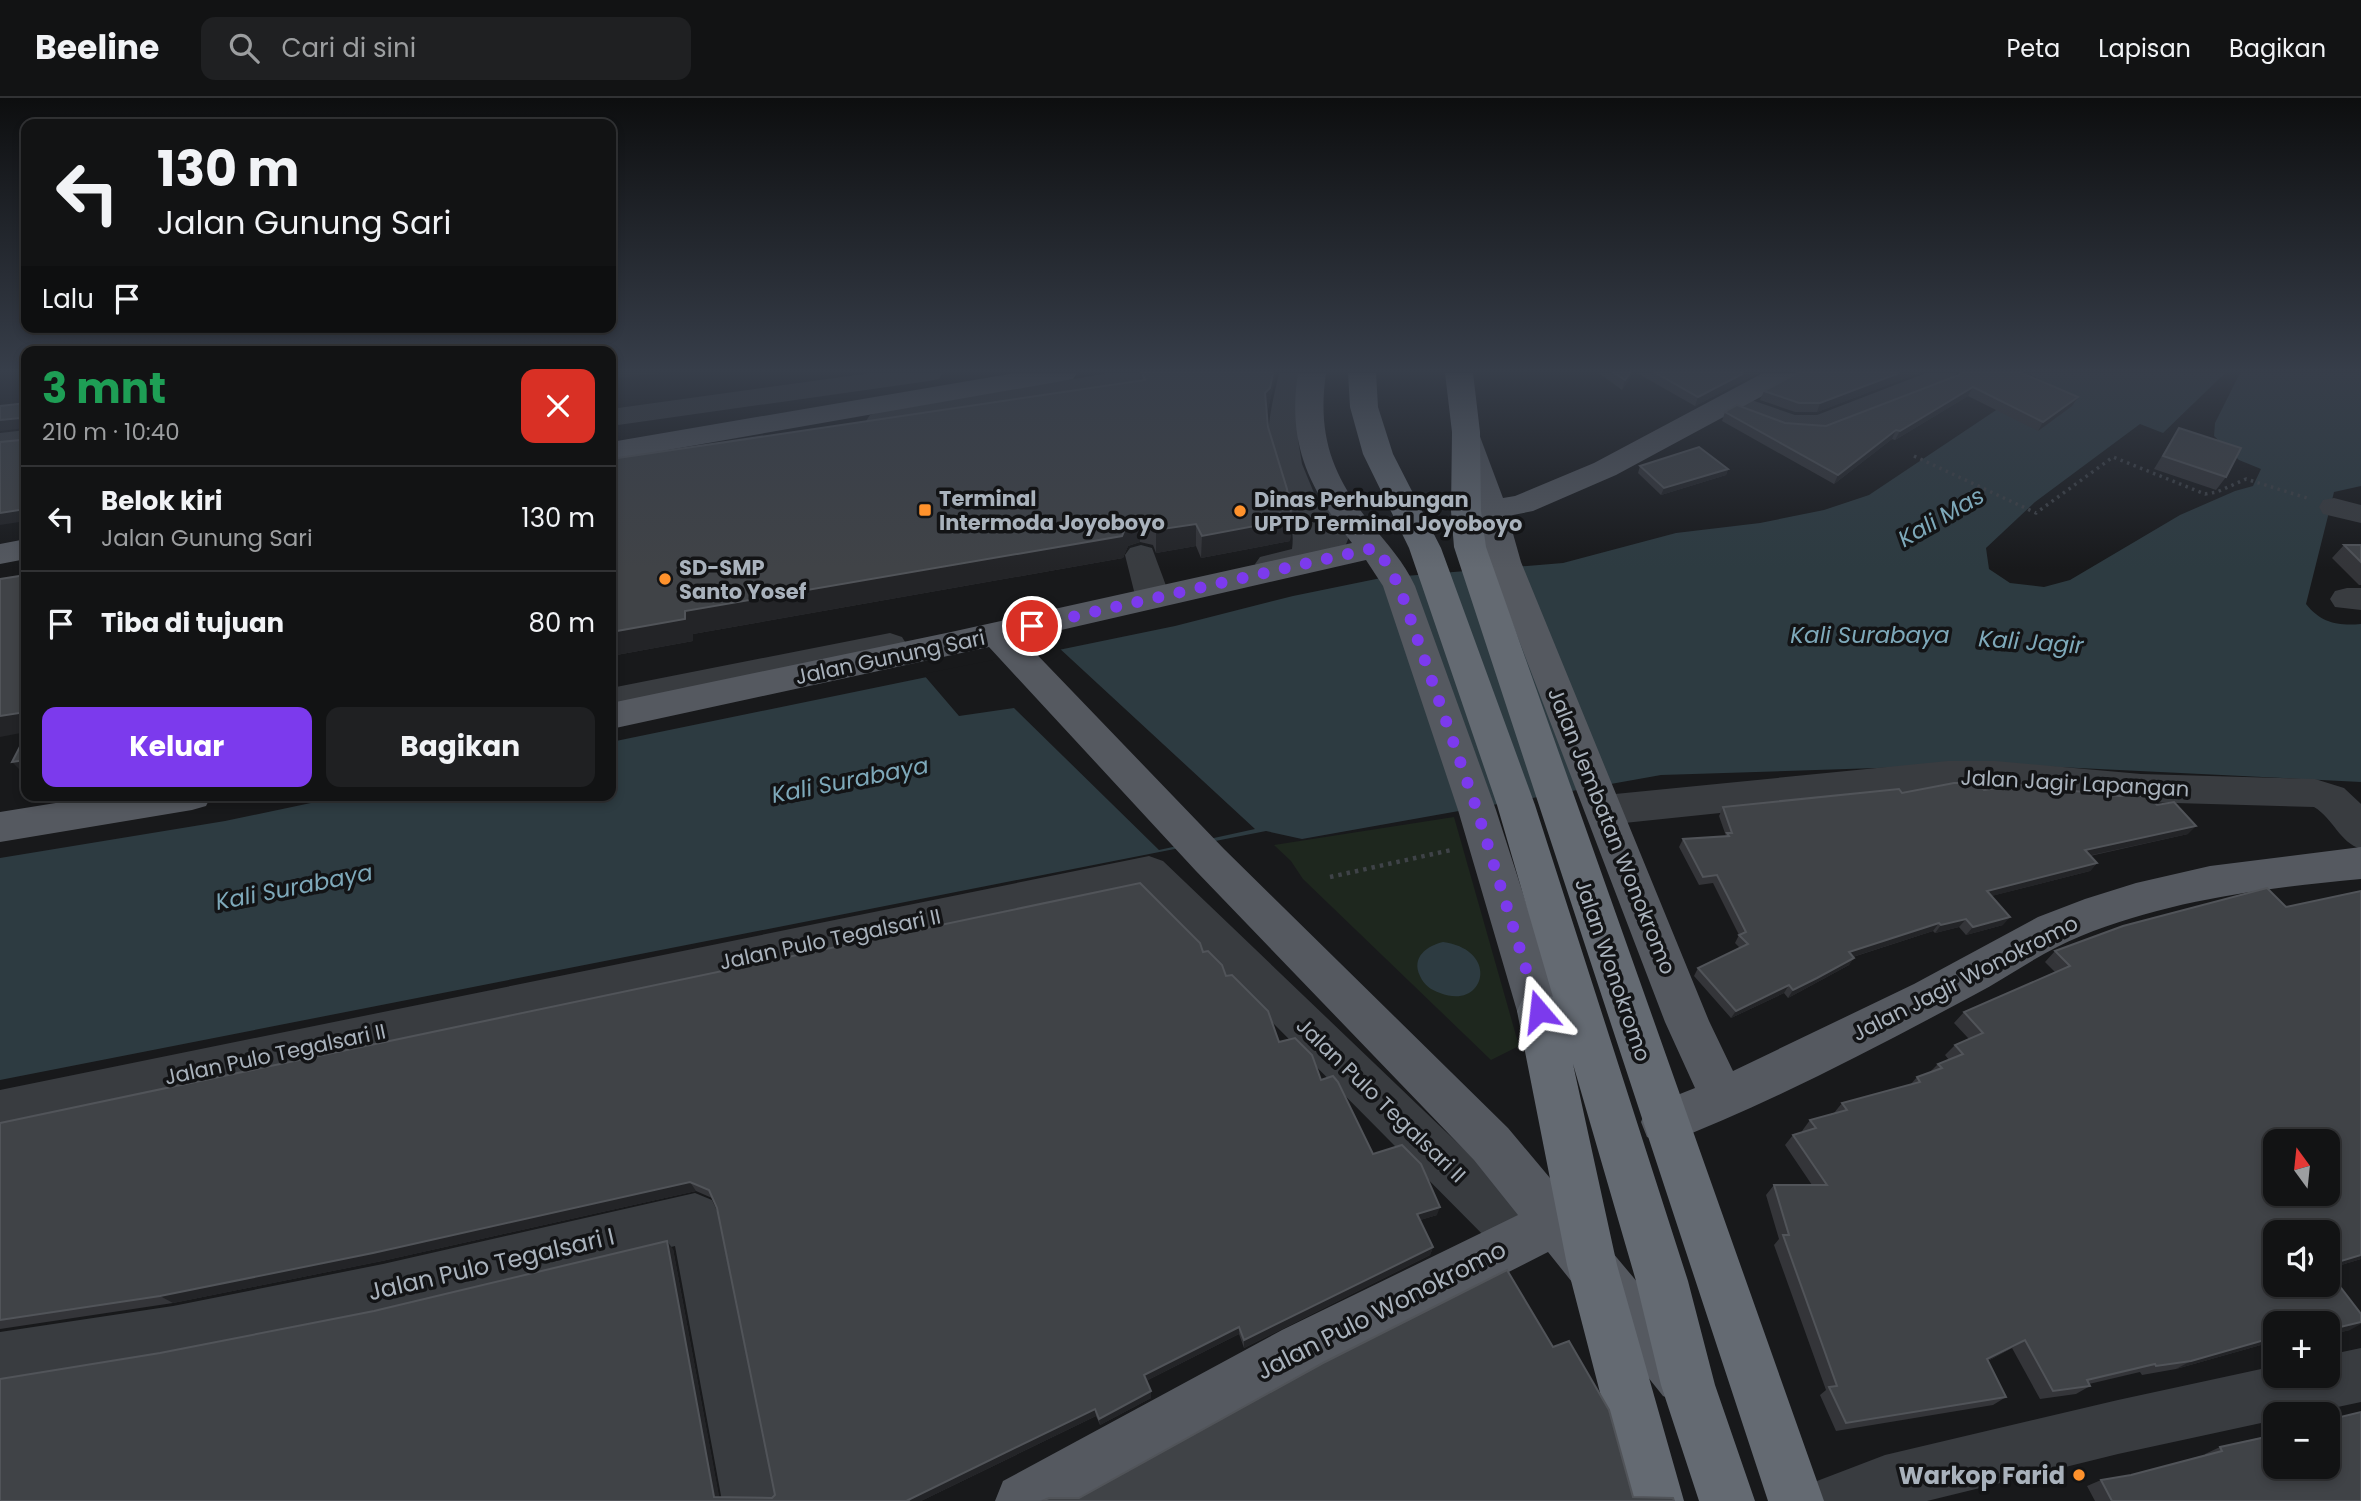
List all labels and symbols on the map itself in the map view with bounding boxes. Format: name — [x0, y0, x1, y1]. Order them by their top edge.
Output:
water label: Kali Mas — [1892, 479, 1990, 555]
place label: Terminal Intermoda Joyoboyo — [939, 484, 1165, 537]
place label: Dinas Perhubungan UPTD Terminal Joyoboyo — [1254, 485, 1522, 538]
marker: Terminal Intermoda Joyoboyo — [917, 502, 933, 518]
marker: Dinas Perhubungan UPTD Terminal Joyoboyo — [1232, 503, 1248, 519]
place label: SD-SMP Santo Yosef — [679, 553, 807, 606]
marker: SD-SMP Santo Yosef — [657, 571, 673, 587]
pin — [1002, 596, 1062, 656]
water label: Kali Surabaya — [1790, 619, 1950, 651]
water label: Kali Jagir — [1977, 622, 2086, 662]
street label: Jalan Gunung Sari — [793, 623, 987, 691]
street label: Jalan Jembatan Wonokromo — [1541, 683, 1683, 979]
water label: Kali Surabaya — [769, 749, 931, 811]
street label: Jalan Jagir Lapangan — [1960, 763, 2190, 803]
water label: Kali Surabaya — [213, 856, 375, 918]
street label: Jalan Wonokromo — [1568, 875, 1658, 1065]
street label: Jalan Pulo Tegalsari II — [717, 901, 943, 977]
street label: Jalan Jagir Wonokromo — [1847, 908, 2083, 1048]
position arrow — [1502, 974, 1576, 1048]
street label: Jalan Pulo Tegalsari II — [1290, 1011, 1472, 1189]
street label: Jalan Pulo Tegalsari II — [162, 1016, 388, 1092]
north arrow — [2263, 1129, 2340, 1206]
street label: Jalan Pulo Tegalsari I — [365, 1220, 617, 1308]
street label: Jalan Pulo Wonokromo — [1251, 1233, 1511, 1387]
place label: Warkop Farid — [1899, 1459, 2065, 1492]
marker: Warkop Farid — [2071, 1467, 2087, 1483]

